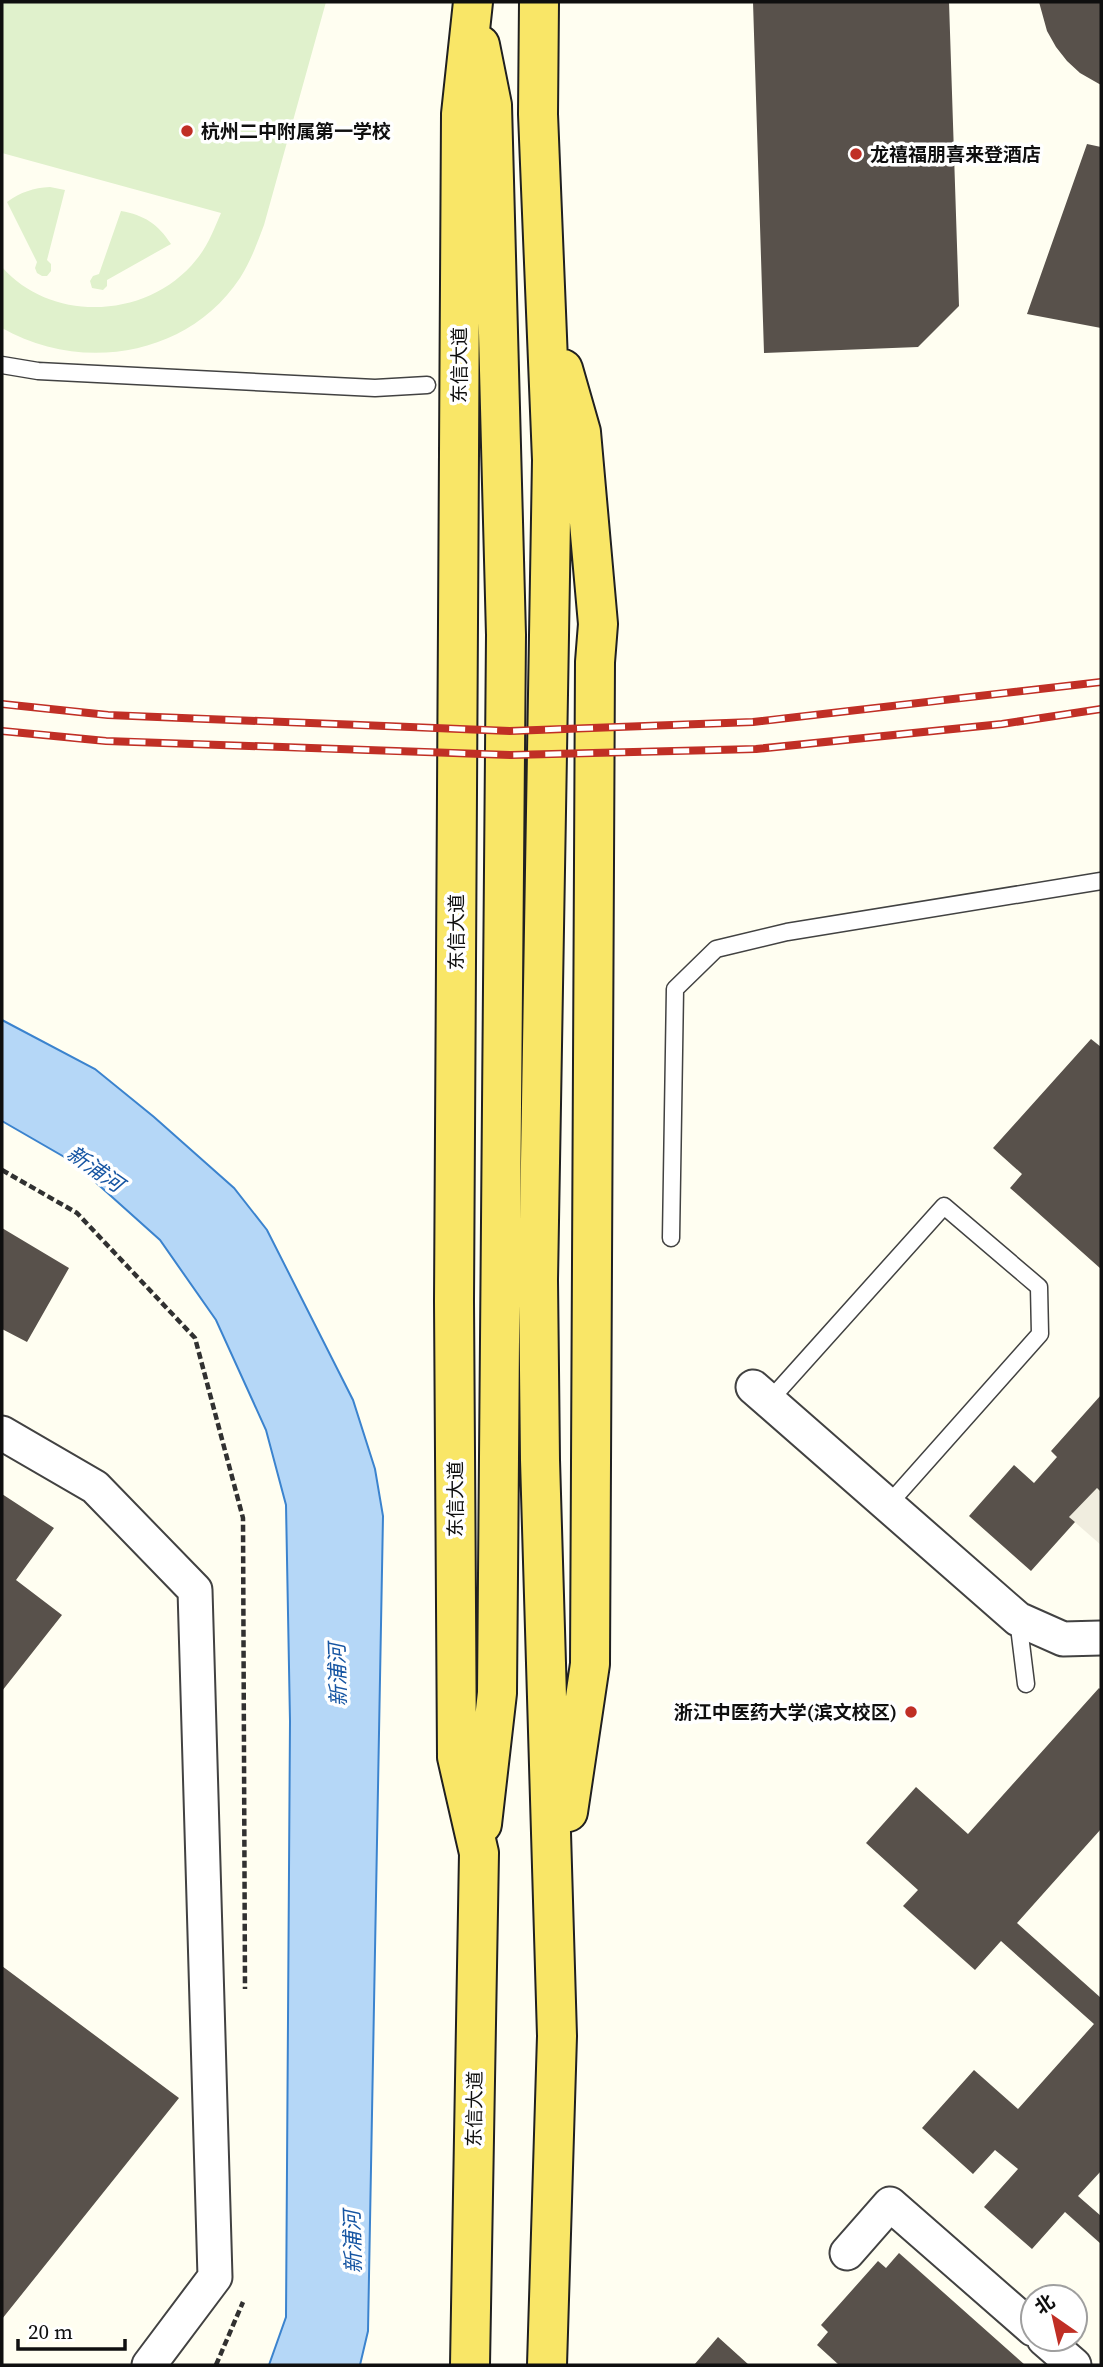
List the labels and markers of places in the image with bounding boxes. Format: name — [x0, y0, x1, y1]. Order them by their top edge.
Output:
place label: 杭州二中附属第一学校 — [201, 118, 391, 144]
marker: 杭州二中附属第一学校 — [179, 123, 195, 139]
place label: 龙禧福朋喜来登酒店 — [870, 141, 1041, 167]
marker: 龙禧福朋喜来登酒店 — [848, 146, 864, 162]
place label: 浙江中医药大学(滨文校区) — [674, 1699, 897, 1725]
marker: 浙江中医药大学(滨文校区) — [903, 1704, 919, 1720]

